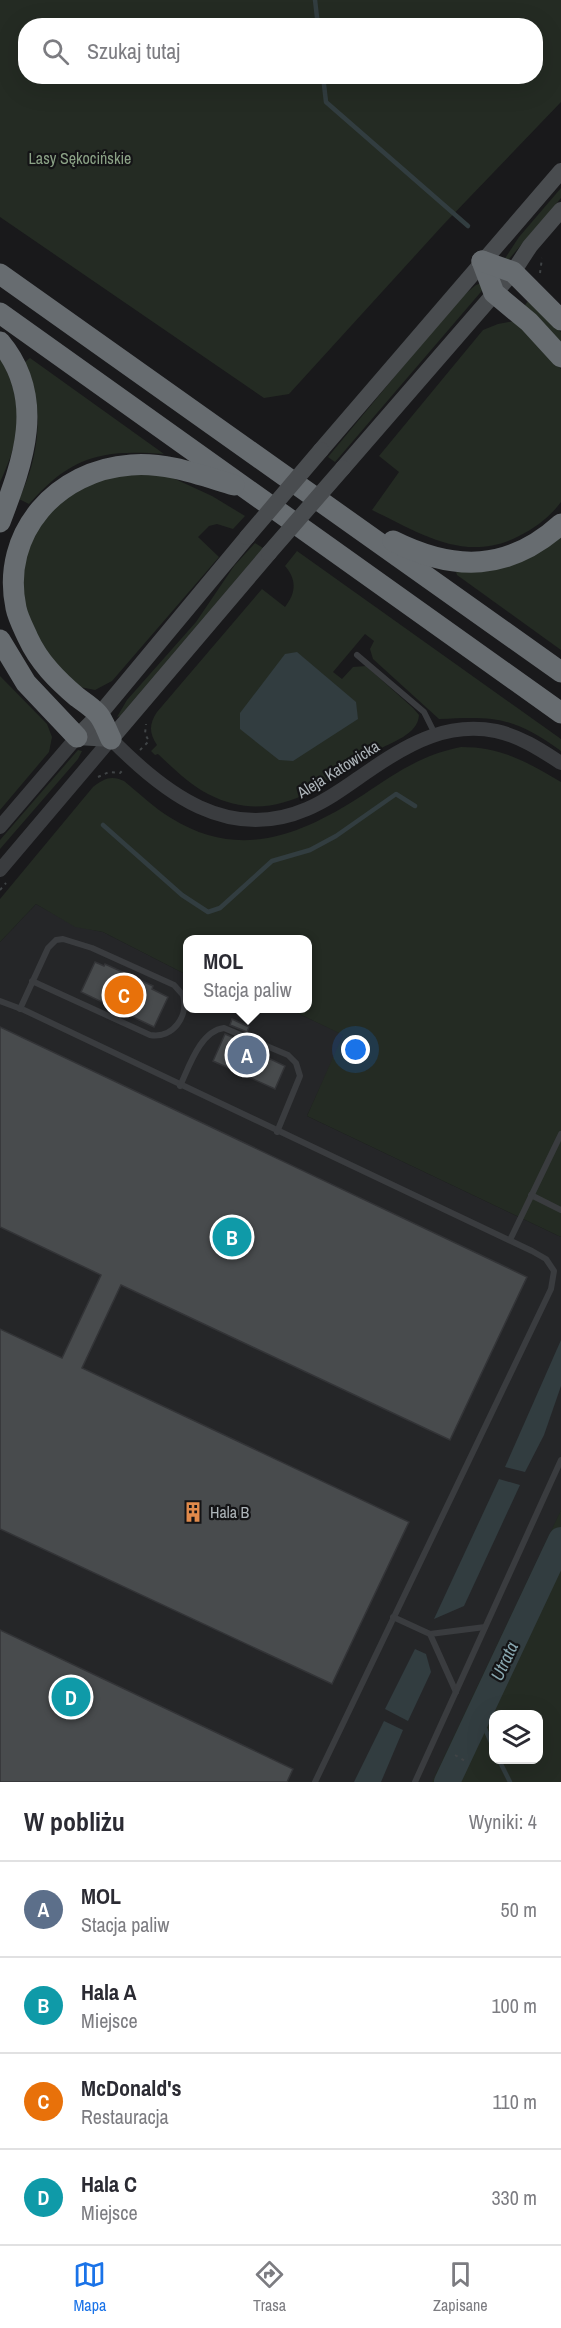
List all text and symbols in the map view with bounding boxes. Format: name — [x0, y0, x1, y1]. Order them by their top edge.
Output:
search box — [18, 18, 543, 84]
icon: search — [39, 35, 72, 68]
text: Szukaj tutaj — [87, 36, 180, 66]
park label: Lasy Sękocińskie — [29, 147, 131, 169]
street label: Aleja Katowicka — [292, 735, 384, 804]
popup — [183, 935, 312, 1013]
text: MOL — [203, 946, 243, 976]
pin: C — [104, 972, 144, 1018]
text: Stacja paliw — [203, 976, 292, 1003]
pin: A — [228, 1032, 266, 1078]
your location — [341, 1035, 370, 1064]
pin: B — [212, 1214, 252, 1260]
building icon: Hala B — [181, 1500, 205, 1524]
place label: Hala B — [210, 1501, 250, 1523]
water label: Utrata — [484, 1637, 524, 1685]
pin: D — [52, 1674, 90, 1720]
map controls — [489, 1710, 543, 1764]
button: layers — [489, 1710, 543, 1764]
text: W pobliżu — [24, 1804, 125, 1839]
text: Wyniki: 4 — [469, 1808, 537, 1835]
text: MOL — [81, 1881, 121, 1911]
text: A — [38, 1896, 49, 1923]
text: 50 m — [501, 1896, 537, 1923]
text: Stacja paliw — [81, 1911, 169, 1938]
text: Hala A — [81, 1977, 136, 2007]
text: B — [38, 1992, 49, 2019]
text: 100 m — [491, 1992, 537, 2019]
text: Miejsce — [81, 2007, 138, 2034]
text: McDonald's — [81, 2073, 182, 2103]
text: C — [38, 2088, 49, 2115]
text: 110 m — [493, 2088, 537, 2115]
text: Restauracja — [81, 2103, 169, 2130]
text: Hala C — [81, 2169, 137, 2199]
text: D — [38, 2184, 49, 2211]
text: 330 m — [491, 2184, 537, 2211]
text: Miejsce — [81, 2199, 138, 2226]
tab: Mapa — [73, 2258, 106, 2316]
tab: Trasa — [253, 2258, 286, 2316]
tab: Zapisane — [433, 2258, 488, 2316]

